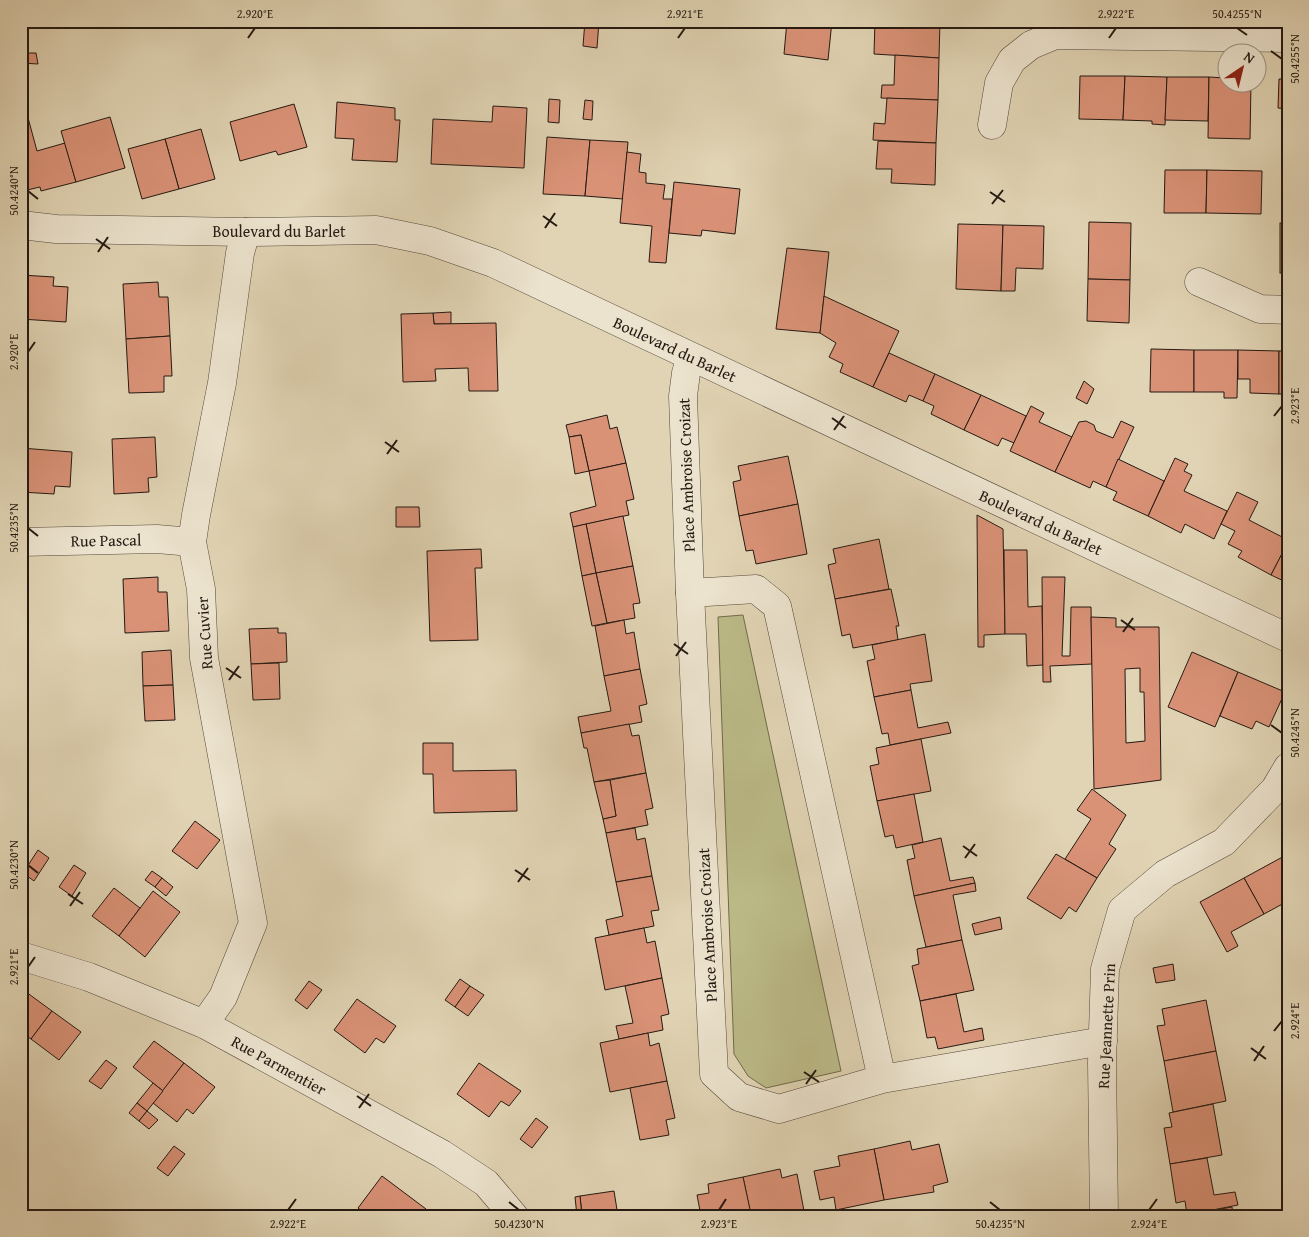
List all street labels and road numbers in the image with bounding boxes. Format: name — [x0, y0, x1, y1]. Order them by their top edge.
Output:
street label: Boulevard du Barlet — [212, 219, 346, 243]
street label: Boulevard du Barlet — [610, 310, 741, 388]
street label: Place Ambroise Croizat — [671, 397, 701, 552]
street label: Boulevard du Barlet — [976, 483, 1107, 561]
street label: Rue Pascal — [71, 527, 142, 553]
street label: Rue Cuvier — [189, 595, 219, 670]
street label: Place Ambroise Croizat — [691, 847, 723, 1003]
street label: Rue Jeannette Prin — [1091, 963, 1121, 1089]
street label: Rue Parmentier — [227, 1029, 331, 1101]

